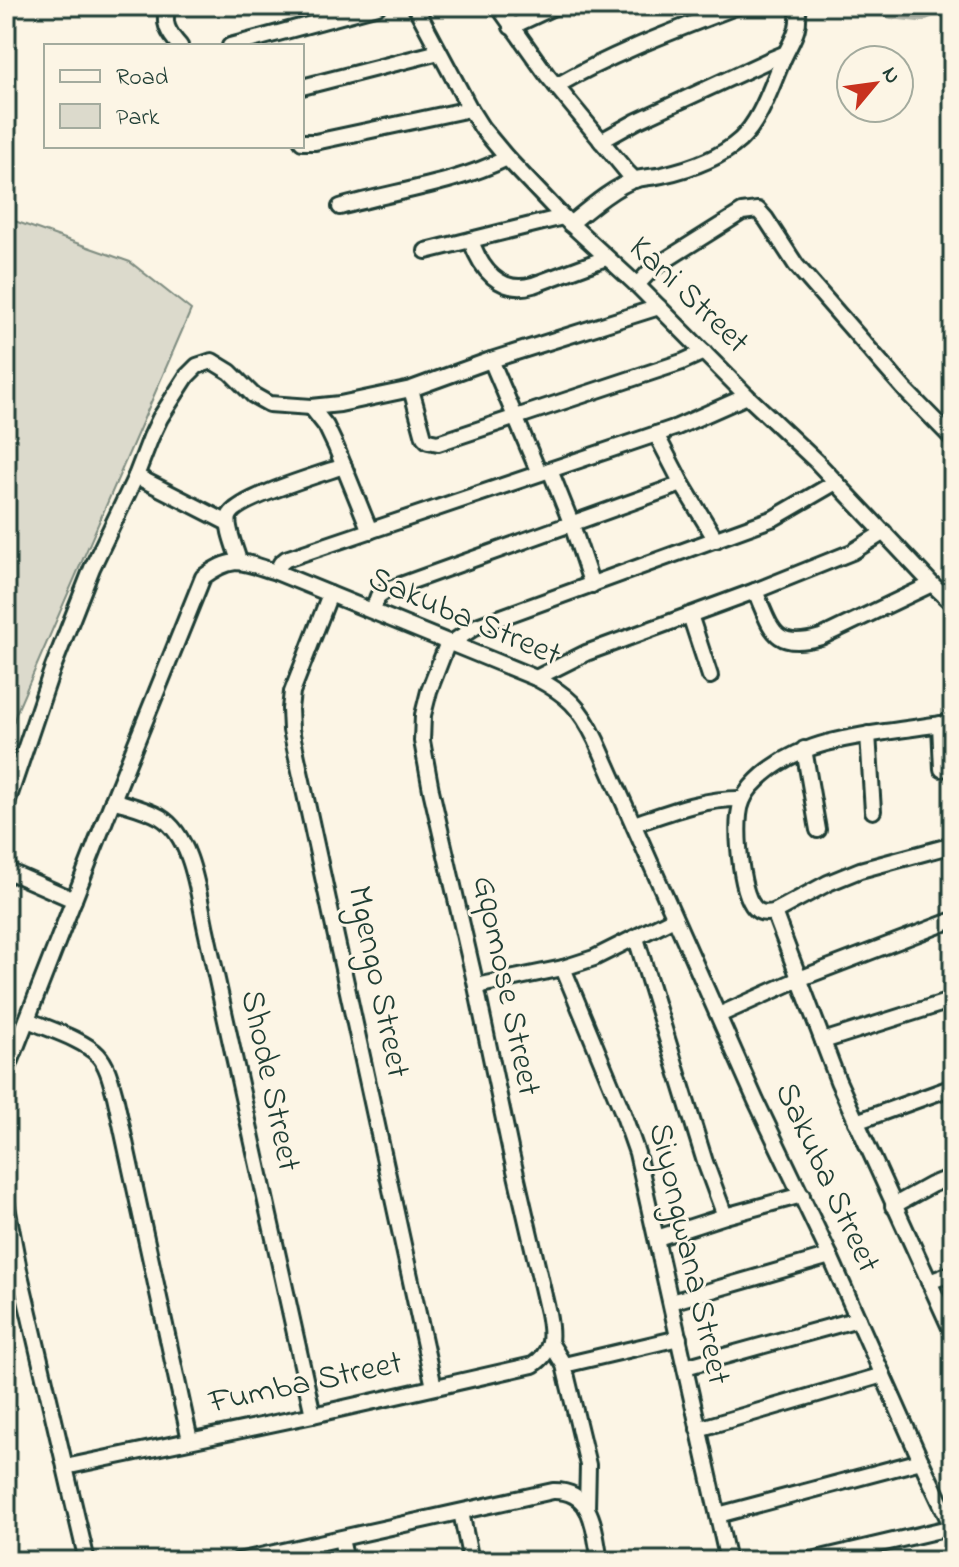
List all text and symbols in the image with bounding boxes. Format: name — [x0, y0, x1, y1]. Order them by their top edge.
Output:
legend — [44, 44, 304, 148]
north arrow — [835, 44, 915, 124]
text: Road — [116, 61, 169, 96]
text: N — [872, 62, 907, 90]
text: Park — [116, 101, 160, 136]
street label: Kani Street — [616, 225, 760, 367]
street label: Sakuba Street — [360, 555, 568, 681]
street label: Gqomose Street — [457, 871, 553, 1101]
street label: Mgengo Street — [332, 881, 422, 1083]
street label: Shode Street — [225, 986, 313, 1176]
street label: Sakuba Street — [760, 1075, 892, 1281]
street label: Siyongwana Street — [634, 1118, 742, 1390]
street label: Fumba Street — [204, 1339, 407, 1429]

